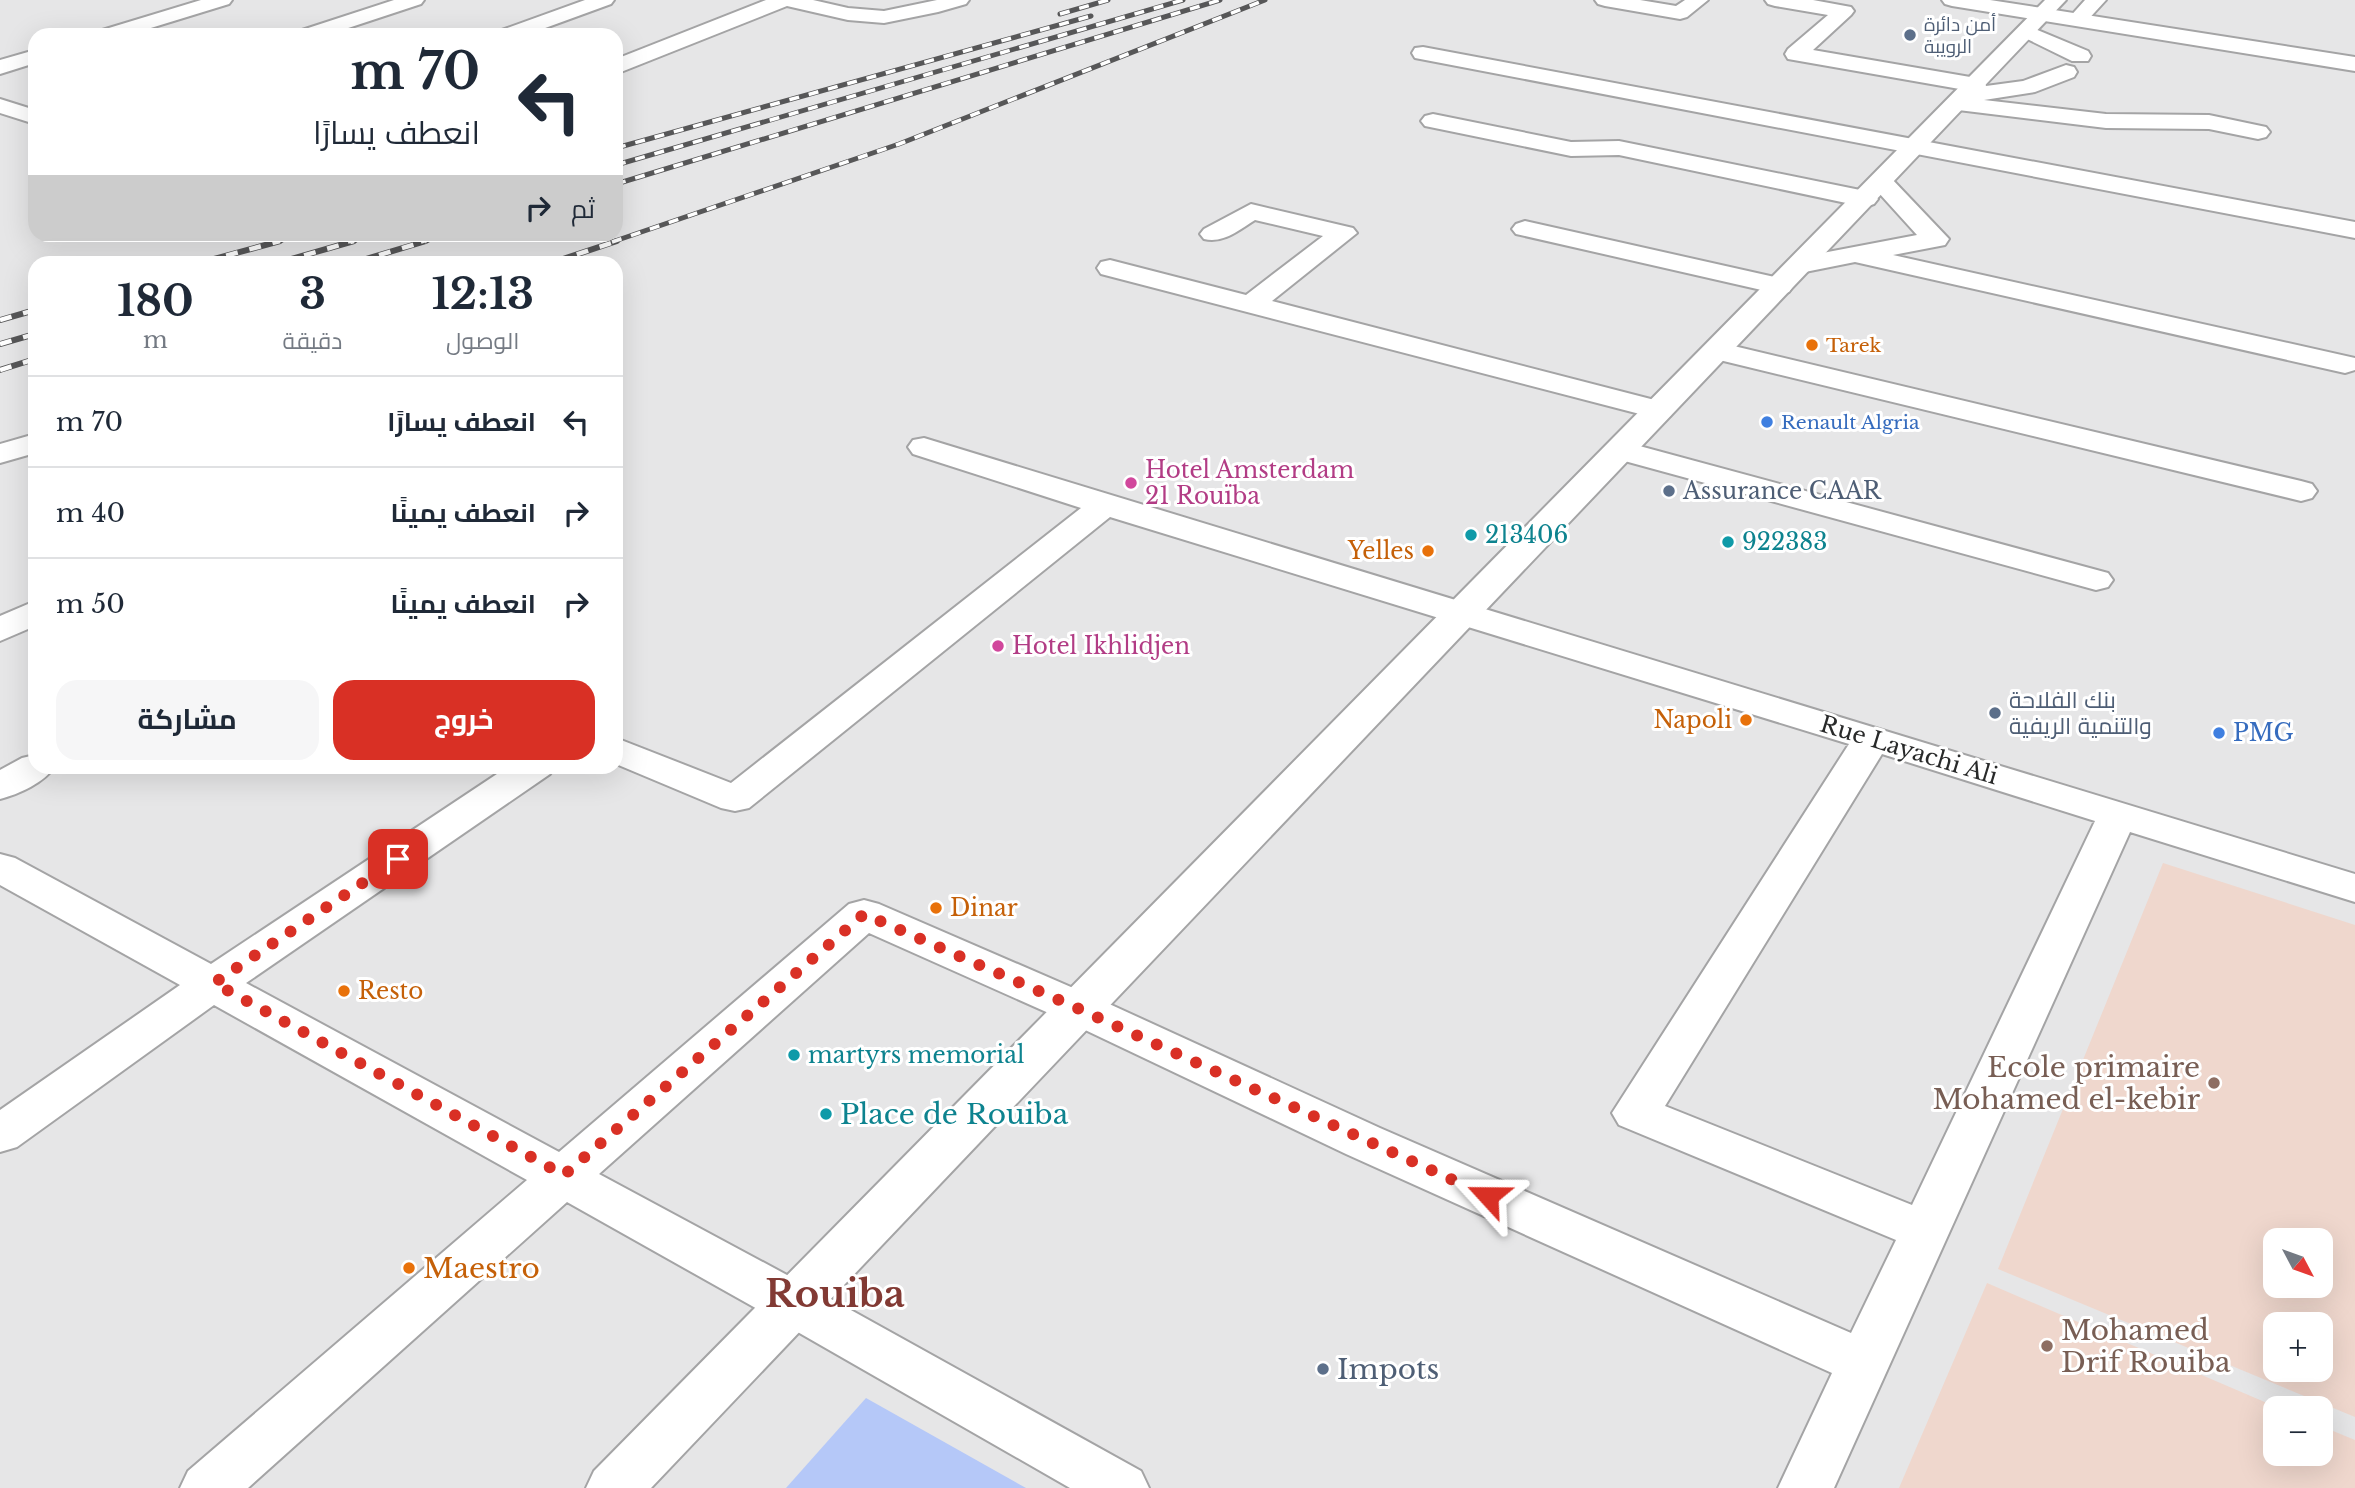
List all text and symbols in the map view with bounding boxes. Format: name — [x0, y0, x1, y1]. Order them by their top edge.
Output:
place label: أمن دائرة الرويبة — [1924, 13, 1996, 58]
marker: أمن دائرة الرويبة — [1902, 27, 1918, 43]
text: 70 m — [350, 41, 480, 102]
icon: left — [504, 56, 595, 147]
text: انعطف يسارًا — [313, 113, 480, 153]
icon: right — [519, 189, 557, 227]
text: ثم — [571, 193, 595, 225]
text: 3 — [299, 268, 326, 320]
text: 12:13 — [431, 268, 534, 320]
text: 180 — [117, 275, 194, 327]
text: m — [143, 326, 168, 354]
text: دقيقة — [283, 327, 342, 355]
text: الوصول — [446, 327, 519, 355]
place label: Tarek — [1826, 334, 1882, 357]
marker: Tarek — [1804, 337, 1820, 353]
icon: left — [557, 403, 595, 441]
text: 70 m — [56, 406, 123, 438]
text: انعطف يسارًا — [387, 406, 536, 438]
place label: Renault Algria — [1781, 411, 1920, 434]
marker: Renault Algria — [1759, 414, 1775, 430]
place label: Hotel Amsterdam 21 Rouïba — [1145, 456, 1354, 510]
marker: Hotel Amsterdam 21 Rouïba — [1123, 475, 1139, 491]
place label: Assurance CAAR — [1682, 477, 1882, 505]
marker: Assurance CAAR — [1661, 483, 1677, 499]
icon: right — [557, 494, 595, 532]
text: 40 m — [56, 497, 125, 529]
text: انعطف يمينًا — [390, 497, 536, 529]
place label: 213406 — [1485, 521, 1568, 549]
marker: 213406 — [1463, 527, 1479, 543]
place label: 922383 — [1742, 528, 1827, 556]
marker: 922383 — [1720, 534, 1736, 550]
place label: Yelles — [1347, 537, 1414, 565]
marker: Yelles — [1420, 543, 1436, 559]
icon: right — [557, 585, 595, 623]
text: 50 m — [56, 588, 125, 620]
text: انعطف يمينًا — [390, 588, 536, 620]
place label: Hotel Ikhlidjen — [1012, 632, 1190, 660]
marker: Hotel Ikhlidjen — [990, 638, 1006, 654]
button: مشاركة — [56, 680, 319, 760]
button: خروج — [333, 680, 595, 760]
place label: بنك الفلاحة والتنمية الريفية — [2009, 686, 2152, 740]
marker: بنك الفلاحة والتنمية الريفية — [1987, 705, 2003, 721]
place label: Napoli — [1653, 706, 1732, 734]
street label: Rue Layachi Ali — [1817, 710, 2001, 790]
marker: Napoli — [1738, 712, 1754, 728]
place label: PMG — [2233, 719, 2294, 747]
marker: PMG — [2211, 725, 2227, 741]
pin — [368, 829, 428, 889]
icon: arrive — [379, 840, 417, 878]
place label: Dinar — [950, 894, 1018, 922]
marker: Dinar — [928, 900, 944, 916]
place label: Resto — [358, 977, 423, 1005]
marker: Resto — [336, 983, 352, 999]
place label: martyrs memorial — [808, 1041, 1024, 1069]
marker: martyrs memorial — [786, 1047, 802, 1063]
place label: Ecole primaire Mohamed el-kebir — [1933, 1050, 2201, 1117]
marker: Ecole primaire Mohamed el-kebir — [2206, 1075, 2222, 1091]
place label: Place de Rouiba — [840, 1097, 1069, 1132]
marker: Place de Rouiba — [818, 1106, 834, 1122]
position arrow — [1451, 1159, 1525, 1233]
north arrow — [2263, 1228, 2333, 1298]
map controls — [2263, 1228, 2333, 1466]
place label: Maestro — [423, 1251, 540, 1286]
marker: Maestro — [401, 1260, 417, 1276]
district label: Rouiba — [765, 1271, 905, 1317]
button: + — [2263, 1312, 2333, 1382]
place label: Mohamed Drif Rouiba — [2061, 1313, 2231, 1380]
marker: Mohamed Drif Rouiba — [2039, 1338, 2055, 1354]
place label: Impots — [1337, 1352, 1439, 1387]
marker: Impots — [1315, 1361, 1331, 1377]
button: − — [2263, 1396, 2333, 1466]

